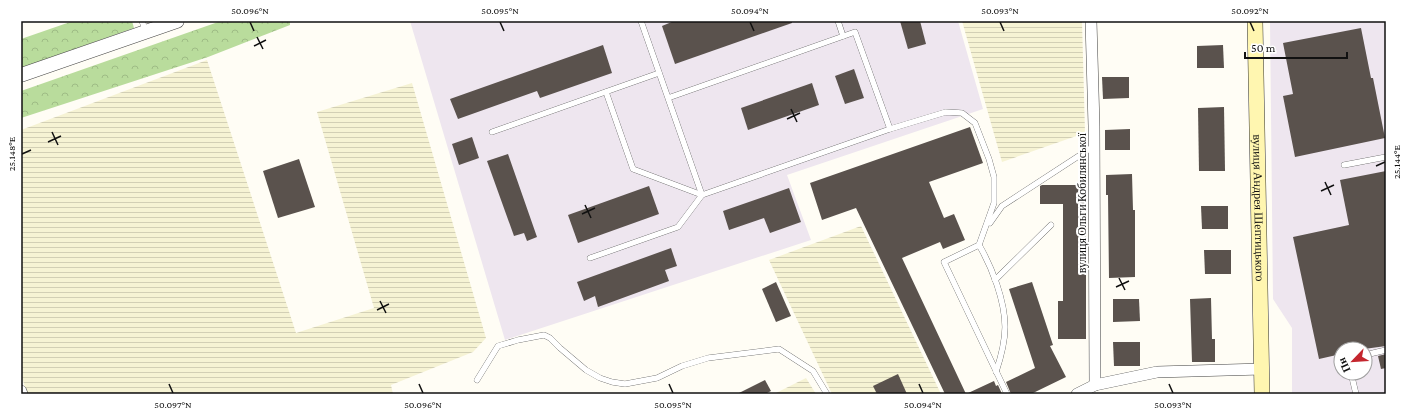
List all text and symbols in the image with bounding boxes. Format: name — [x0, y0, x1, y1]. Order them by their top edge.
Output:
text: 50.096°N — [231, 5, 269, 16]
text: 50.095°N — [481, 5, 519, 16]
text: 50.094°N — [731, 5, 769, 16]
text: 50.093°N — [981, 5, 1019, 16]
text: 50.092°N — [1231, 5, 1269, 16]
scale bar — [1245, 34, 1347, 60]
text: 50 m — [1251, 41, 1276, 55]
street label: вулиця Ольги Кобилянської — [1075, 132, 1089, 273]
street label: вулиця Андрея Шептицького — [1250, 134, 1267, 282]
text: 25.148°E — [6, 136, 17, 171]
text: 25.144°E — [1391, 144, 1402, 179]
north arrow — [1333, 341, 1373, 381]
text: Пн — [1335, 355, 1353, 375]
text: 50.097°N — [154, 399, 192, 410]
text: 50.096°N — [404, 399, 442, 410]
text: 50.095°N — [654, 399, 692, 410]
text: 50.094°N — [904, 399, 942, 410]
text: 50.093°N — [1154, 399, 1192, 410]

